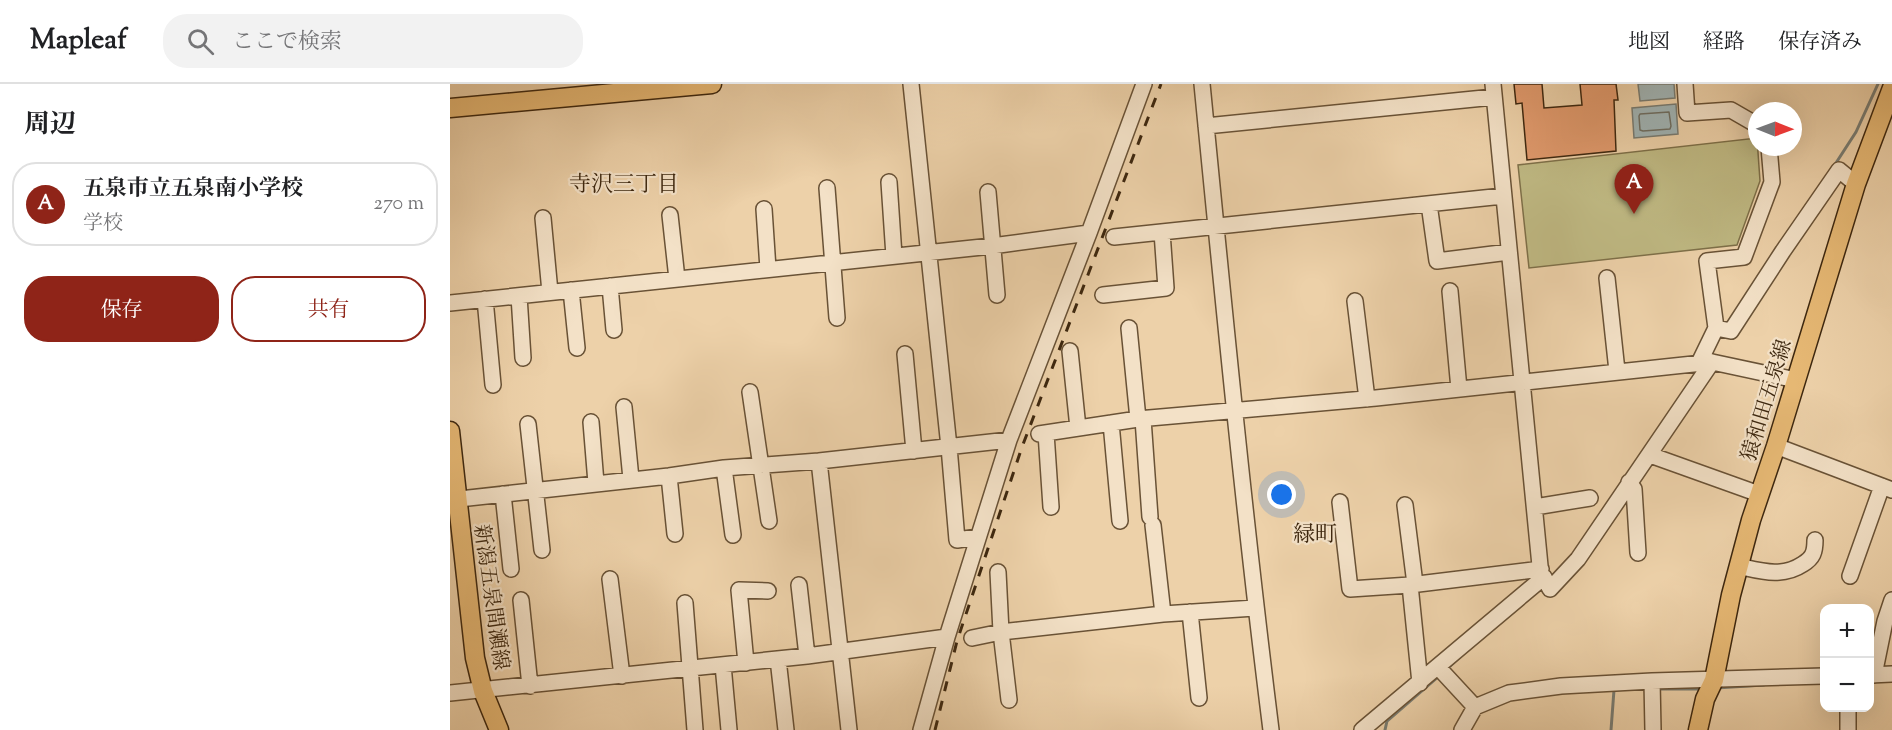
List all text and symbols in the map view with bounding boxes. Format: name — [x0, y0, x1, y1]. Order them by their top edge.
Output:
search box — [163, 14, 583, 68]
text: Mapleaf — [30, 21, 127, 61]
icon: search — [184, 25, 217, 58]
text: ここで検索 — [232, 27, 342, 59]
text: 地図 — [1628, 28, 1670, 58]
text: 経路 — [1703, 28, 1745, 58]
text: 保存済み — [1778, 28, 1862, 58]
north arrow — [1748, 102, 1802, 156]
text: 周辺 — [24, 107, 76, 144]
pin: A — [1614, 164, 1654, 214]
district label: 寺沢三丁目 — [569, 170, 679, 202]
text: 五泉市立五泉南小学校 — [83, 174, 303, 206]
text: A — [37, 190, 54, 219]
text: 270 m — [374, 190, 424, 219]
text: 学校 — [83, 210, 123, 239]
button: 保存 — [24, 276, 219, 342]
button: 共有 — [231, 276, 426, 342]
street label: 猿和田五泉線 — [1735, 336, 1801, 465]
your location — [1267, 480, 1296, 509]
district label: 緑町 — [1293, 520, 1337, 552]
street label: 新潟五泉間瀬線 — [465, 522, 515, 672]
map controls — [1820, 604, 1874, 712]
button: + — [1820, 604, 1874, 658]
button: − — [1820, 658, 1874, 712]

